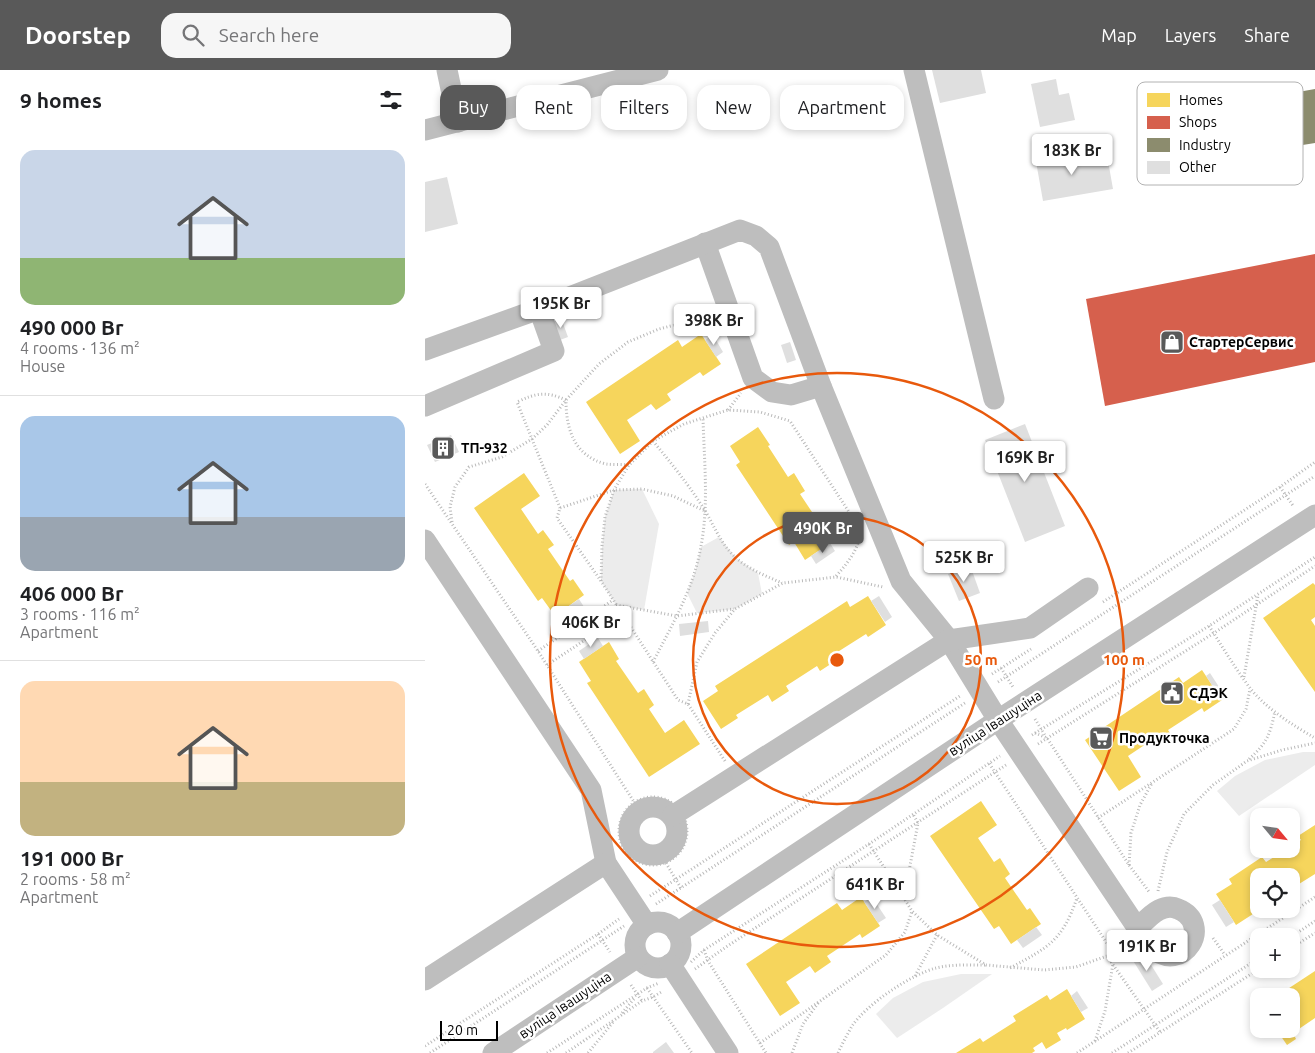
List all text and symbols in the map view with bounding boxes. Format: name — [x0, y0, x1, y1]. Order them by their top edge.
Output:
search box — [161, 13, 511, 58]
icon: search — [179, 21, 207, 49]
text: Doorstep — [25, 22, 131, 49]
text: Search here — [219, 24, 319, 46]
text: Map — [1101, 25, 1137, 45]
text: Layers — [1165, 25, 1216, 45]
text: Share — [1244, 25, 1290, 45]
legend — [1137, 82, 1303, 185]
chip: Buy — [440, 85, 506, 130]
chip: Rent — [516, 85, 591, 130]
chip: Filters — [601, 85, 687, 130]
chip: New — [697, 85, 770, 130]
chip: Apartment — [780, 85, 904, 130]
icon: filters — [377, 86, 405, 114]
text: 9 homes — [20, 88, 102, 112]
text: Homes — [1179, 92, 1223, 108]
text: Shops — [1179, 114, 1217, 130]
pin: 183K Br — [1026, 134, 1118, 176]
text: Industry — [1179, 137, 1231, 153]
text: 183K Br — [1043, 141, 1101, 159]
text: Other — [1179, 159, 1217, 175]
icon: home — [168, 183, 258, 273]
pin: 195K Br — [515, 286, 607, 329]
text: 195K Br — [532, 294, 590, 312]
pin: 398K Br — [668, 304, 760, 346]
text: 398K Br — [685, 311, 743, 329]
text: 490 000 Br — [20, 315, 124, 339]
shop icon: СтартерСервис — [1159, 329, 1185, 355]
place label: СтартерСервис — [1189, 334, 1294, 350]
text: 4 rooms · 136 m² — [20, 339, 140, 357]
text: House — [20, 357, 65, 375]
building icon: ТП-932 — [430, 435, 456, 461]
place label: ТП-932 — [461, 440, 508, 456]
pin: 169K Br — [979, 440, 1071, 483]
icon: home — [168, 448, 258, 538]
text: 169K Br — [996, 448, 1054, 466]
pin: 490K Br — [777, 512, 869, 554]
text: 490K Br — [794, 519, 852, 537]
pin: 525K Br — [918, 540, 1010, 583]
text: 525K Br — [935, 548, 993, 566]
text: 406 000 Br — [20, 581, 124, 605]
text: 3 rooms · 116 m² — [20, 605, 140, 623]
pin: 406K Br — [545, 606, 637, 648]
text: 406K Br — [562, 613, 620, 631]
text: Apartment — [20, 623, 98, 641]
centre of rings — [828, 651, 846, 669]
text: 50 m — [964, 651, 998, 668]
text: 100 m — [1103, 651, 1145, 668]
public building icon: СДЭК — [1159, 680, 1185, 706]
place label: СДЭК — [1189, 685, 1229, 701]
street label: вуліца Івашуціна — [945, 687, 1045, 759]
icon: home — [168, 713, 258, 803]
supermarket icon: Продукточка — [1088, 725, 1114, 751]
place label: Продукточка — [1119, 730, 1210, 746]
north arrow — [1250, 808, 1300, 858]
map controls — [1250, 808, 1300, 1038]
text: 191 000 Br — [20, 846, 124, 870]
pin: 641K Br — [829, 868, 921, 910]
button: locate — [1250, 868, 1300, 918]
text: 2 rooms · 58 m² — [20, 870, 131, 888]
text: 641K Br — [846, 875, 904, 893]
text: Apartment — [20, 888, 98, 906]
button: + — [1250, 928, 1300, 978]
pin: 191K Br — [1101, 930, 1193, 972]
text: 191K Br — [1118, 937, 1176, 955]
street label: вуліца Івашуціна — [516, 968, 614, 1042]
button: − — [1250, 988, 1300, 1038]
scale bar — [440, 1018, 497, 1041]
text: 20 m — [447, 1022, 478, 1038]

